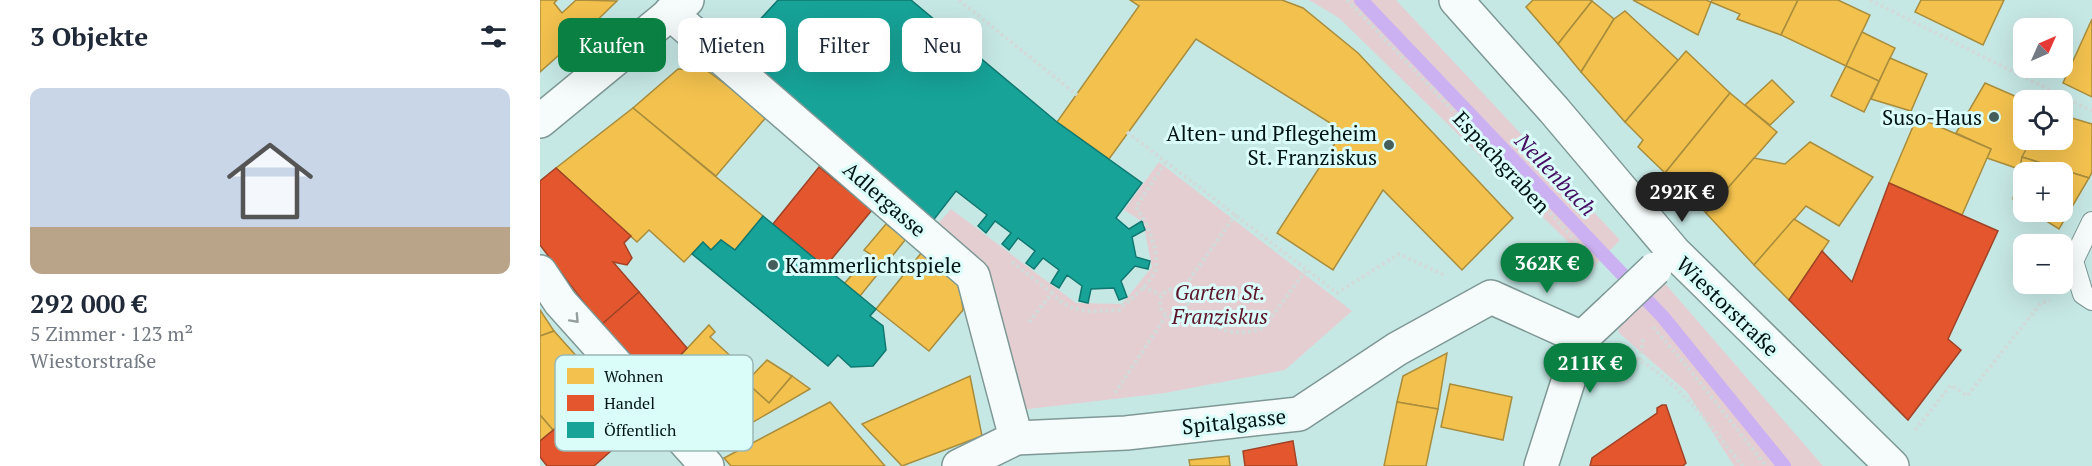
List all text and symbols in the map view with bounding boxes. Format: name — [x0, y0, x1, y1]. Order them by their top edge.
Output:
chip: Kaufen — [558, 18, 666, 72]
chip: Mieten — [678, 18, 786, 72]
chip: Filter — [798, 18, 890, 72]
chip: Neu — [902, 18, 982, 72]
north arrow — [2013, 18, 2073, 78]
map controls — [2013, 18, 2073, 294]
text: 3 Objekte — [30, 19, 148, 53]
icon: filters — [477, 20, 510, 53]
button: locate — [2013, 90, 2073, 150]
place label: Suso-Haus — [1882, 103, 1982, 131]
street label: Espachgraben — [1447, 105, 1557, 220]
marker: Suso-Haus — [1987, 110, 2001, 124]
place label: Alten- und Pflegeheim St. Franziskus — [1166, 119, 1377, 171]
water label: Nellenbach — [1508, 125, 1603, 222]
icon: home — [216, 127, 324, 235]
marker: Alten- und Pflegeheim St. Franziskus — [1382, 138, 1396, 152]
street label: Adlergasse — [838, 155, 932, 243]
button: + — [2013, 162, 2073, 222]
pin: 292K € — [1633, 172, 1731, 223]
text: 292K € — [1650, 178, 1714, 205]
button: − — [2013, 234, 2073, 294]
pin: 362K € — [1498, 243, 1596, 294]
text: 362K € — [1515, 249, 1579, 276]
street label: Wiestorstraße — [1671, 250, 1785, 362]
place label: Kammerlichtspiele — [785, 251, 961, 279]
marker: Kammerlichtspiele — [766, 258, 780, 272]
park label: Garten St. Franziskus — [1171, 278, 1268, 330]
text: 292 000 € — [30, 286, 147, 320]
one-way arrow — [568, 312, 579, 323]
text: 5 Zimmer · 123 m² — [30, 320, 193, 347]
pin: 211K € — [1541, 343, 1639, 394]
text: Wiestorstraße — [30, 347, 156, 374]
text: 211K € — [1558, 349, 1622, 376]
legend — [555, 355, 753, 451]
text: Wohnen — [604, 365, 664, 387]
text: Handel — [604, 392, 655, 414]
street label: Spitalgasse — [1181, 402, 1287, 440]
text: Öffentlich — [604, 419, 677, 441]

